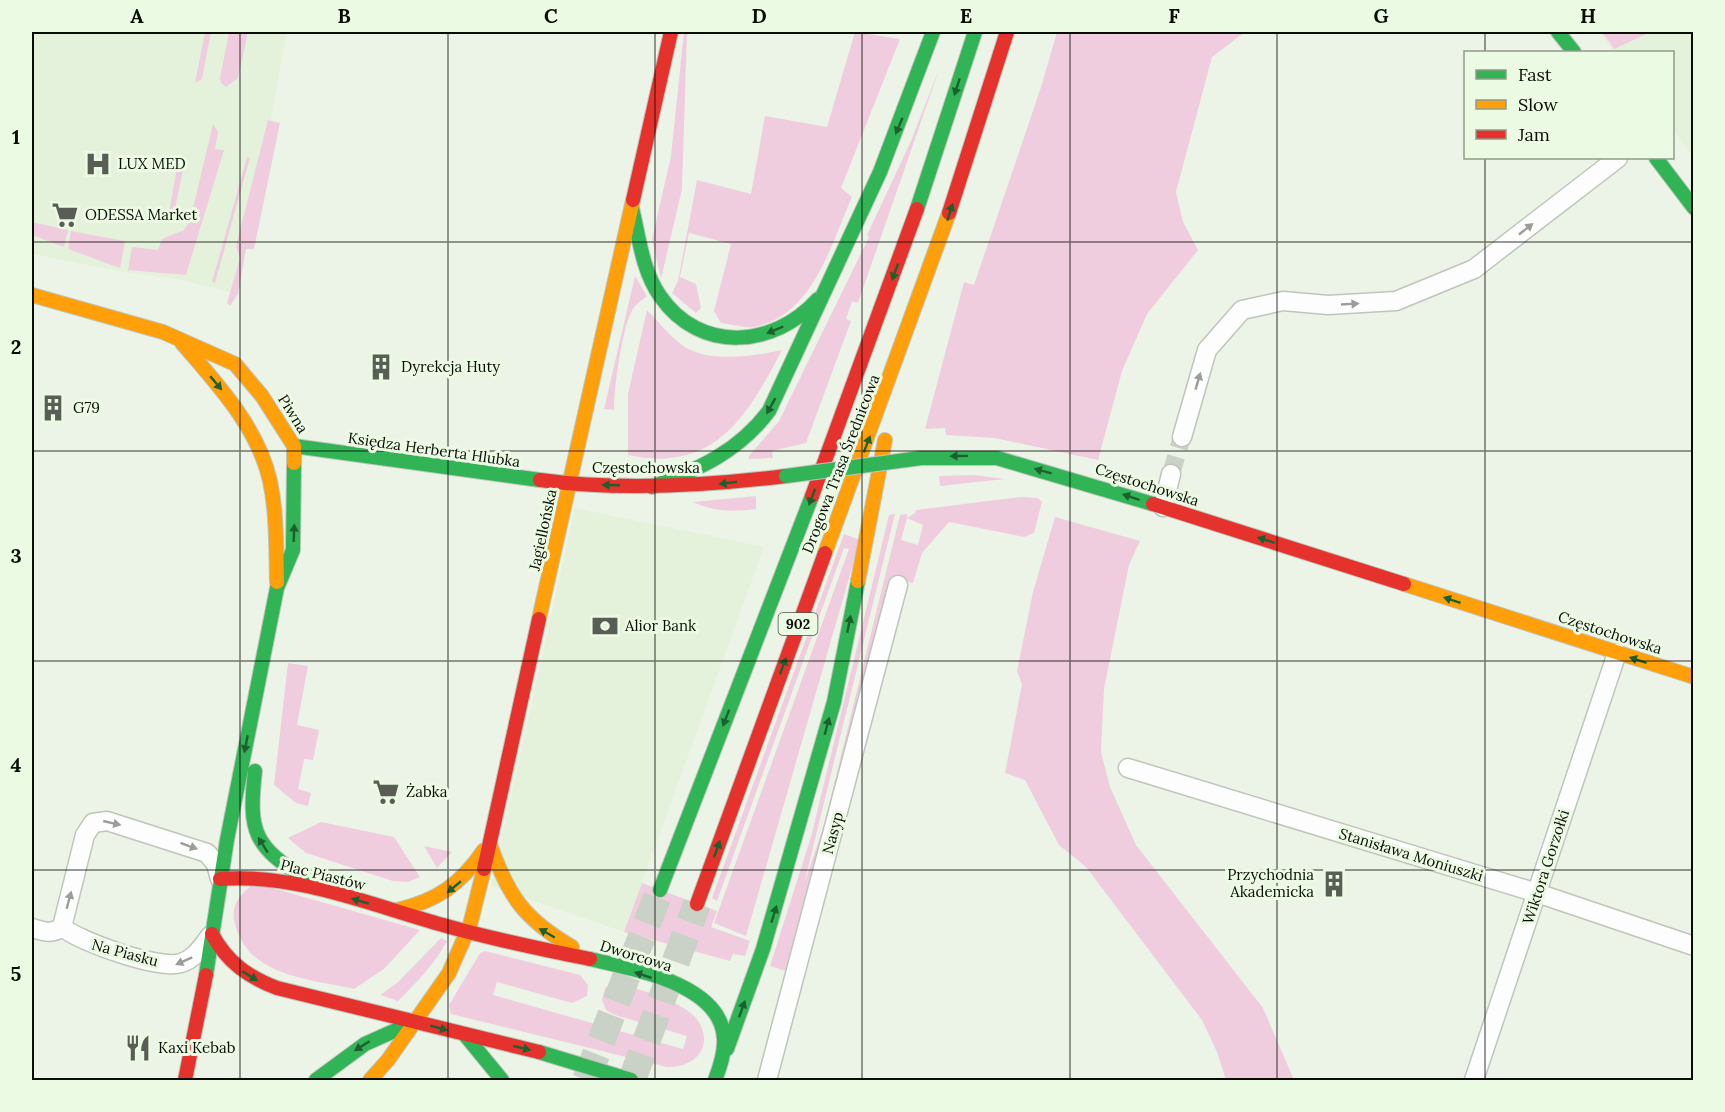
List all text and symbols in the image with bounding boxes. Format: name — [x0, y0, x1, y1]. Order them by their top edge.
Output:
text: A — [130, 3, 144, 28]
text: B — [337, 3, 351, 28]
text: C — [544, 3, 558, 28]
text: D — [751, 3, 767, 28]
text: E — [960, 3, 972, 28]
text: F — [1168, 3, 1180, 28]
text: G — [1373, 3, 1389, 28]
text: H — [1580, 3, 1596, 28]
legend — [1464, 51, 1674, 159]
text: Fast — [1518, 63, 1552, 86]
one-way arrow — [951, 78, 961, 96]
text: Slow — [1518, 93, 1558, 116]
one-way arrow — [894, 118, 904, 136]
text: Jam — [1517, 123, 1550, 146]
text: 1 — [12, 124, 20, 149]
hospital icon: LUX MED — [83, 149, 113, 179]
place label: LUX MED — [118, 154, 186, 173]
supermarket icon: ODESSA Market — [50, 200, 80, 230]
one-way arrow — [946, 203, 955, 221]
place label: ODESSA Market — [85, 205, 197, 224]
one-way arrow — [1518, 224, 1533, 236]
one-way arrow — [889, 263, 899, 281]
one-way arrow — [1341, 299, 1360, 308]
one-way arrow — [766, 325, 784, 335]
text: 2 — [11, 334, 21, 359]
building icon: Dyrekcja Huty — [366, 352, 396, 382]
place label: Dyrekcja Huty — [401, 357, 500, 376]
street label: Drogowa Trasa Średnicowa — [798, 371, 884, 556]
one-way arrow — [1194, 372, 1203, 390]
one-way arrow — [209, 375, 222, 390]
street label: Piwna — [274, 391, 313, 437]
building icon: G79 — [38, 393, 68, 423]
place label: G79 — [73, 398, 100, 417]
one-way arrow — [766, 398, 776, 415]
street label: Księdza Herberta Hlubka — [347, 428, 522, 471]
one-way arrow — [862, 435, 872, 453]
one-way arrow — [949, 451, 968, 461]
street label: Częstochowska — [592, 458, 700, 477]
street label: Częstochowska — [1093, 459, 1202, 510]
one-way arrow — [1034, 466, 1052, 475]
one-way arrow — [718, 478, 737, 488]
one-way arrow — [602, 480, 621, 490]
street label: Jagiellońska — [524, 487, 560, 573]
one-way arrow — [806, 488, 816, 506]
one-way arrow — [1122, 492, 1140, 501]
one-way arrow — [289, 523, 299, 542]
one-way arrow — [1257, 535, 1275, 544]
text: 3 — [10, 543, 22, 568]
one-way arrow — [1443, 595, 1461, 604]
street label: Częstochowska — [1556, 607, 1665, 658]
bank icon: Alior Bank — [590, 611, 620, 641]
road number: 902 — [778, 613, 818, 635]
one-way arrow — [845, 614, 854, 633]
place label: Alior Bank — [624, 616, 696, 635]
one-way arrow — [1629, 654, 1647, 664]
one-way arrow — [778, 656, 788, 674]
one-way arrow — [721, 709, 731, 727]
one-way arrow — [823, 717, 832, 735]
one-way arrow — [241, 735, 250, 754]
text: 4 — [11, 752, 22, 777]
supermarket icon: Żabka — [371, 777, 401, 807]
place label: Żabka — [406, 782, 448, 801]
street label: Wiktora Gorzołki — [1518, 807, 1573, 927]
street label: Nasyp — [818, 810, 847, 856]
one-way arrow — [103, 819, 122, 829]
street label: Stanisława Moniuszki — [1337, 824, 1485, 885]
one-way arrow — [257, 837, 268, 853]
one-way arrow — [712, 840, 722, 858]
one-way arrow — [180, 842, 198, 852]
street label: Plac Piastów — [279, 855, 368, 894]
place label: Przychodnia Akademicka — [1227, 865, 1314, 901]
building icon: Przychodnia Akademicka — [1319, 869, 1349, 899]
one-way arrow — [446, 881, 462, 894]
one-way arrow — [65, 891, 75, 909]
one-way arrow — [351, 896, 369, 905]
one-way arrow — [770, 905, 779, 923]
one-way arrow — [538, 928, 555, 938]
street label: Na Piasku — [90, 935, 160, 971]
street label: Dworcowa — [598, 936, 675, 976]
one-way arrow — [174, 956, 192, 966]
text: 5 — [11, 961, 22, 986]
one-way arrow — [634, 969, 652, 979]
one-way arrow — [242, 971, 259, 982]
one-way arrow — [737, 1000, 747, 1018]
one-way arrow — [430, 1024, 448, 1034]
restaurant icon: Kaxi Kebab — [123, 1033, 153, 1063]
place label: Kaxi Kebab — [158, 1038, 236, 1057]
one-way arrow — [354, 1041, 370, 1052]
one-way arrow — [512, 1043, 531, 1053]

